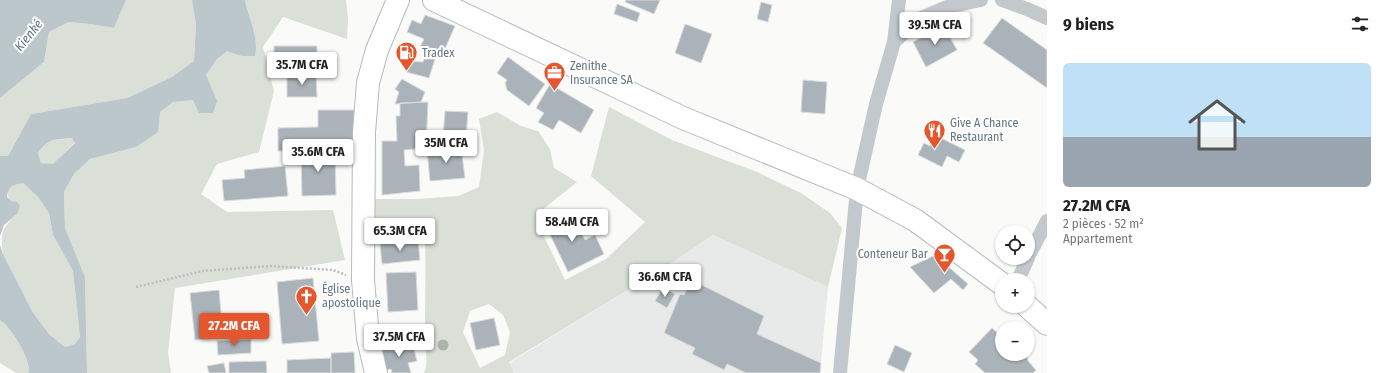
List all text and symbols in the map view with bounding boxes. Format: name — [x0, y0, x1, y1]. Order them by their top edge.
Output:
pin: 39.5M CFA — [889, 12, 981, 46]
icon: filters — [1349, 13, 1371, 35]
text: 9 biens — [1063, 14, 1114, 35]
water label: Kienké — [11, 17, 45, 54]
text: 39.5M CFA — [908, 17, 962, 32]
fuel station icon: Tradex — [394, 40, 420, 73]
place label: Tradex — [422, 46, 455, 60]
pin: 35.7M CFA — [256, 52, 348, 86]
text: 35.7M CFA — [276, 57, 328, 72]
place label: Zenithe Insurance SA — [570, 59, 633, 87]
office icon: Zenithe Insurance SA — [542, 60, 568, 93]
icon: home — [1181, 89, 1253, 161]
place label: Give A Chance Restaurant — [950, 116, 1018, 144]
restaurant icon: Give A Chance Restaurant — [922, 117, 948, 150]
pin: 35M CFA — [409, 130, 483, 164]
text: 35M CFA — [424, 135, 468, 150]
pin: 35.6M CFA — [272, 139, 364, 173]
text: 35.6M CFA — [291, 144, 345, 159]
text: 27.2M CFA — [1063, 195, 1130, 216]
pin: 58.4M CFA — [526, 209, 618, 243]
text: 58.4M CFA — [545, 214, 599, 229]
text: 2 pièces · 52 m² — [1063, 216, 1144, 231]
pin: 65.3M CFA — [354, 218, 446, 252]
text: 65.3M CFA — [373, 223, 427, 238]
map controls — [995, 225, 1035, 361]
button: locate — [995, 225, 1035, 265]
text: Appartement — [1063, 231, 1132, 246]
bar icon: Conteneur Bar — [931, 241, 957, 274]
place label: Conteneur Bar — [858, 247, 929, 261]
pin: 36.6M CFA — [619, 264, 711, 298]
text: 36.6M CFA — [638, 269, 692, 284]
button: + — [995, 273, 1035, 313]
place label: Église apostolique — [322, 281, 381, 310]
church icon: Église apostolique — [293, 283, 319, 316]
pin: 27.2M CFA — [188, 313, 280, 347]
text: 27.2M CFA — [208, 318, 260, 333]
button: − — [995, 321, 1035, 361]
pin: 37.5M CFA — [353, 324, 445, 358]
text: 37.5M CFA — [373, 329, 425, 344]

